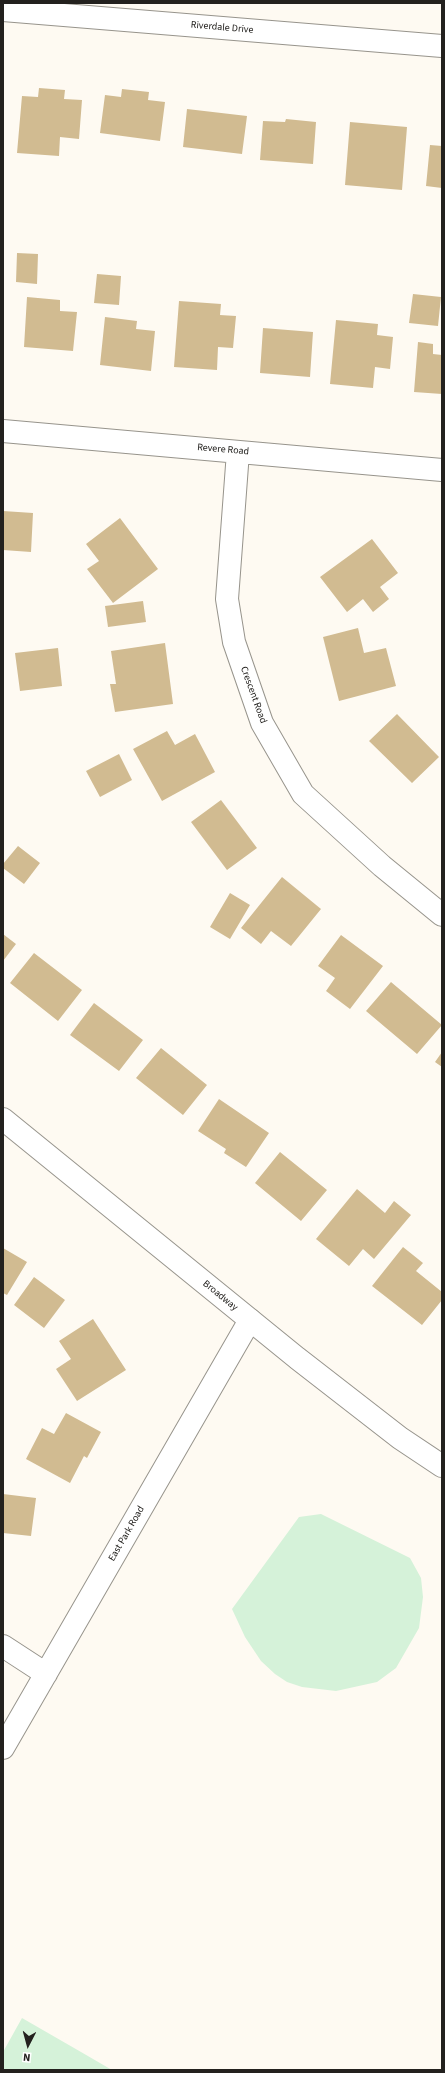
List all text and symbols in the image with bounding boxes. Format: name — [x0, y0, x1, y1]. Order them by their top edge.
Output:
street label: Riverdale Drive — [190, 19, 254, 37]
street label: Revere Road — [197, 442, 249, 458]
street label: Crescent Road — [237, 665, 269, 725]
street label: Broadway — [200, 1278, 240, 1314]
street label: East Park Road — [106, 1504, 148, 1564]
north arrow — [8, 2025, 48, 2065]
text: N — [22, 2050, 31, 2065]

